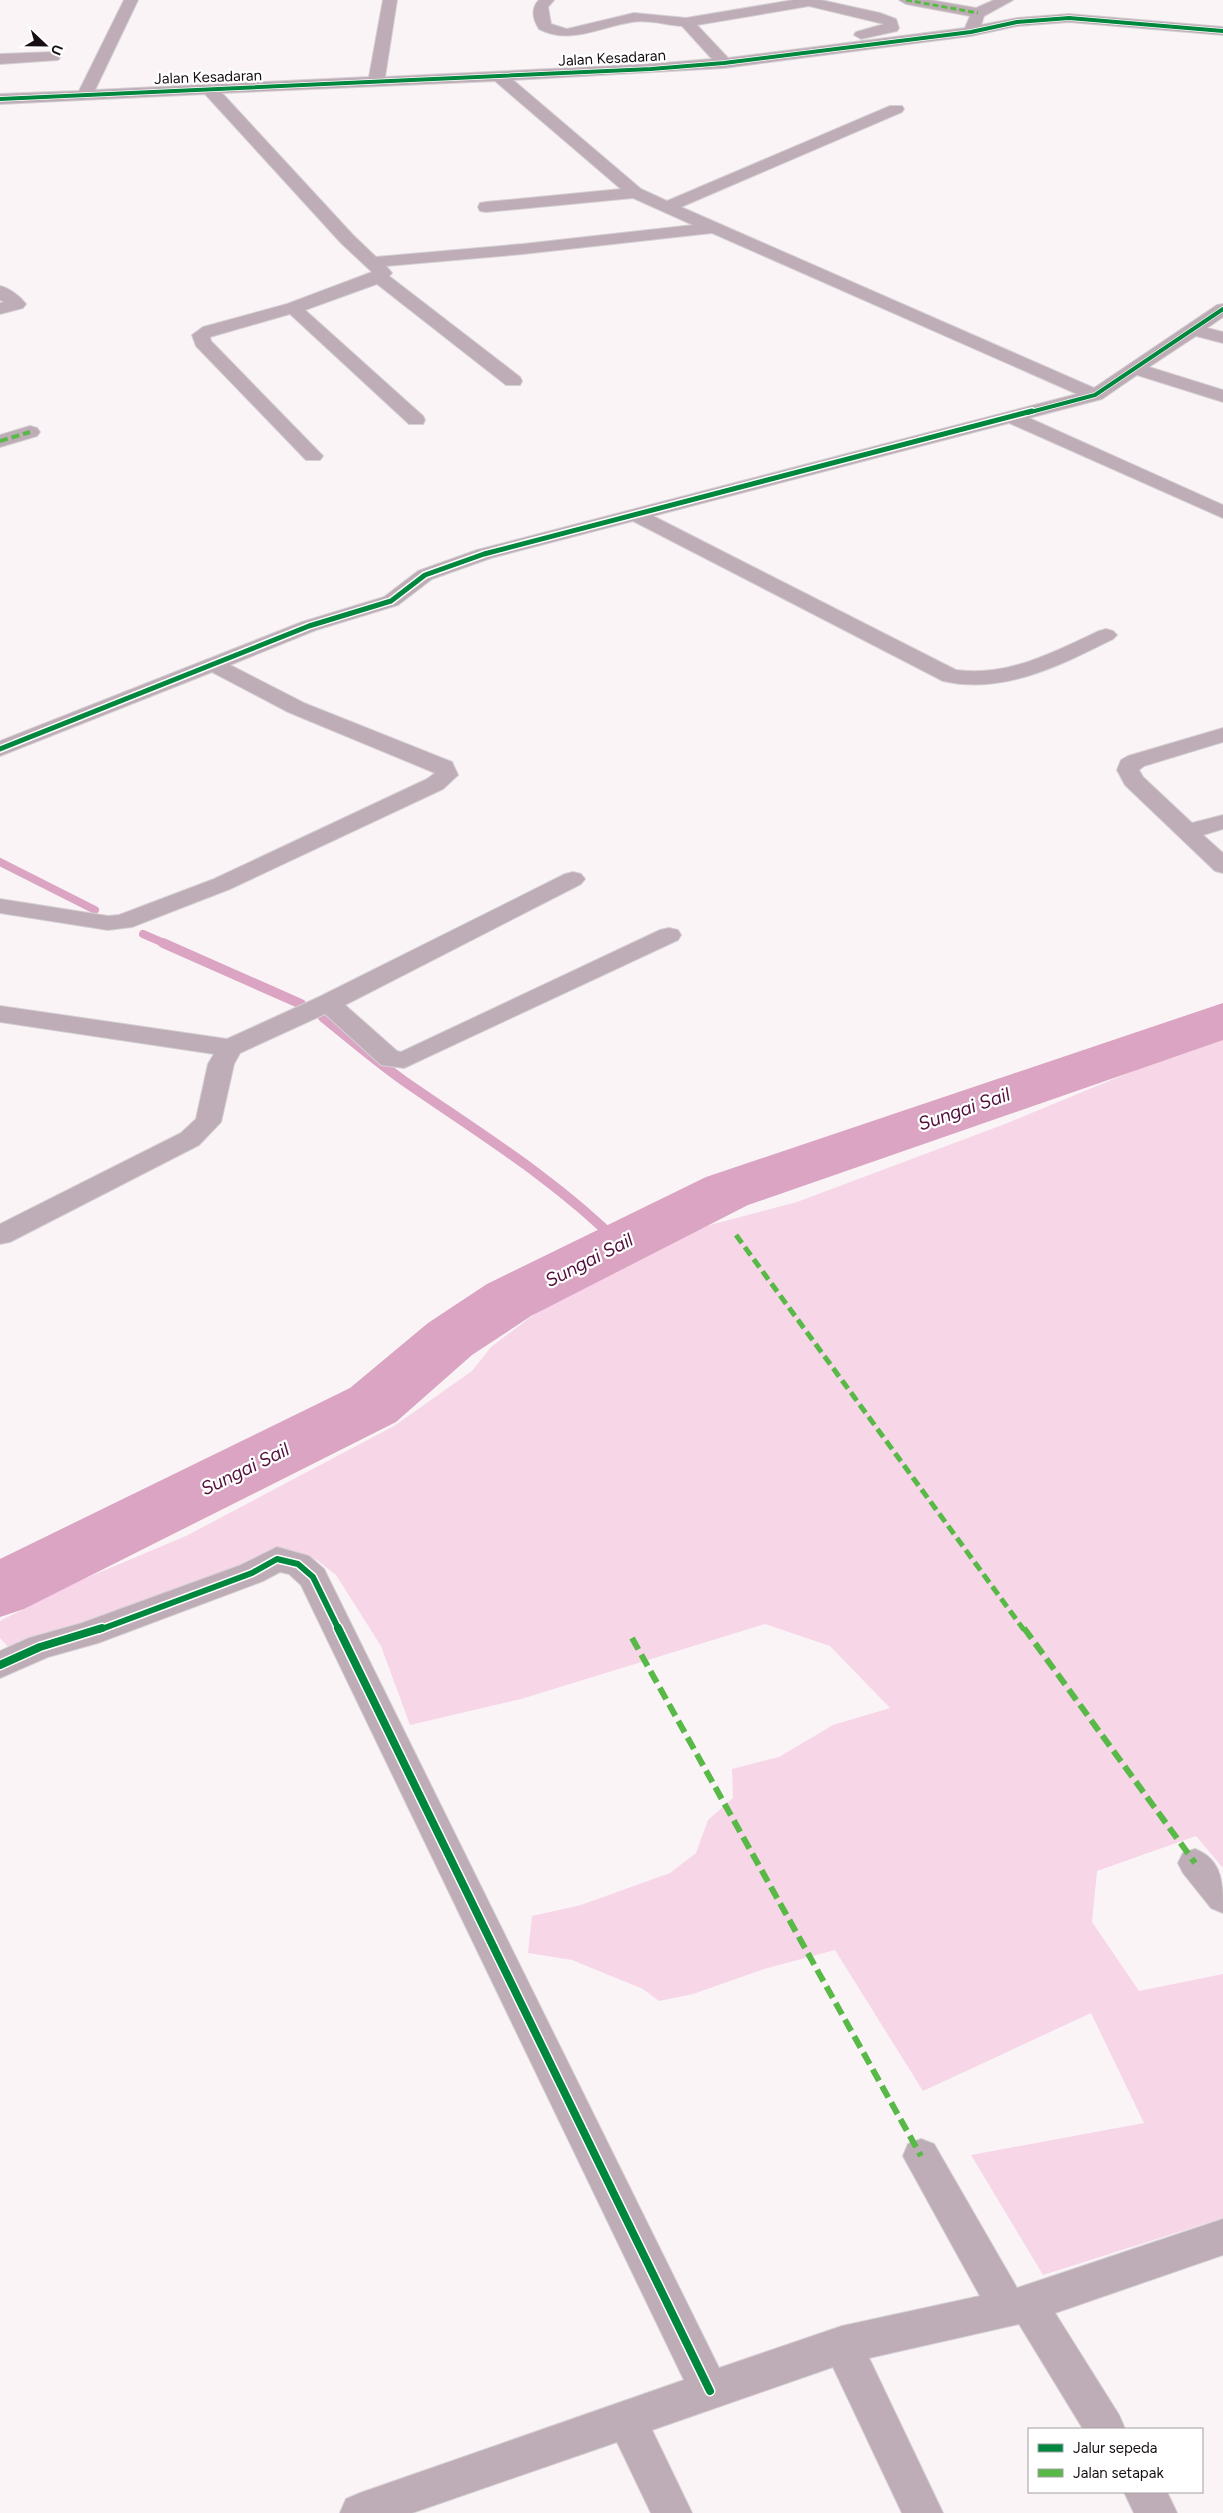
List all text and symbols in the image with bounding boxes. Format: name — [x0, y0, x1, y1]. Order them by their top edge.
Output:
north arrow — [20, 20, 70, 70]
text: U — [47, 42, 66, 57]
street label: Jalan Kesadaran — [558, 46, 666, 70]
street label: Jalan Kesadaran — [154, 66, 262, 88]
water label: Sungai Sail — [915, 1082, 1014, 1135]
water label: Sungai Sail — [541, 1228, 638, 1292]
water label: Sungai Sail — [197, 1437, 294, 1500]
legend — [1028, 2428, 1203, 2493]
text: Jalur sepeda — [1073, 2439, 1158, 2457]
text: Jalan setapak — [1073, 2464, 1164, 2482]

